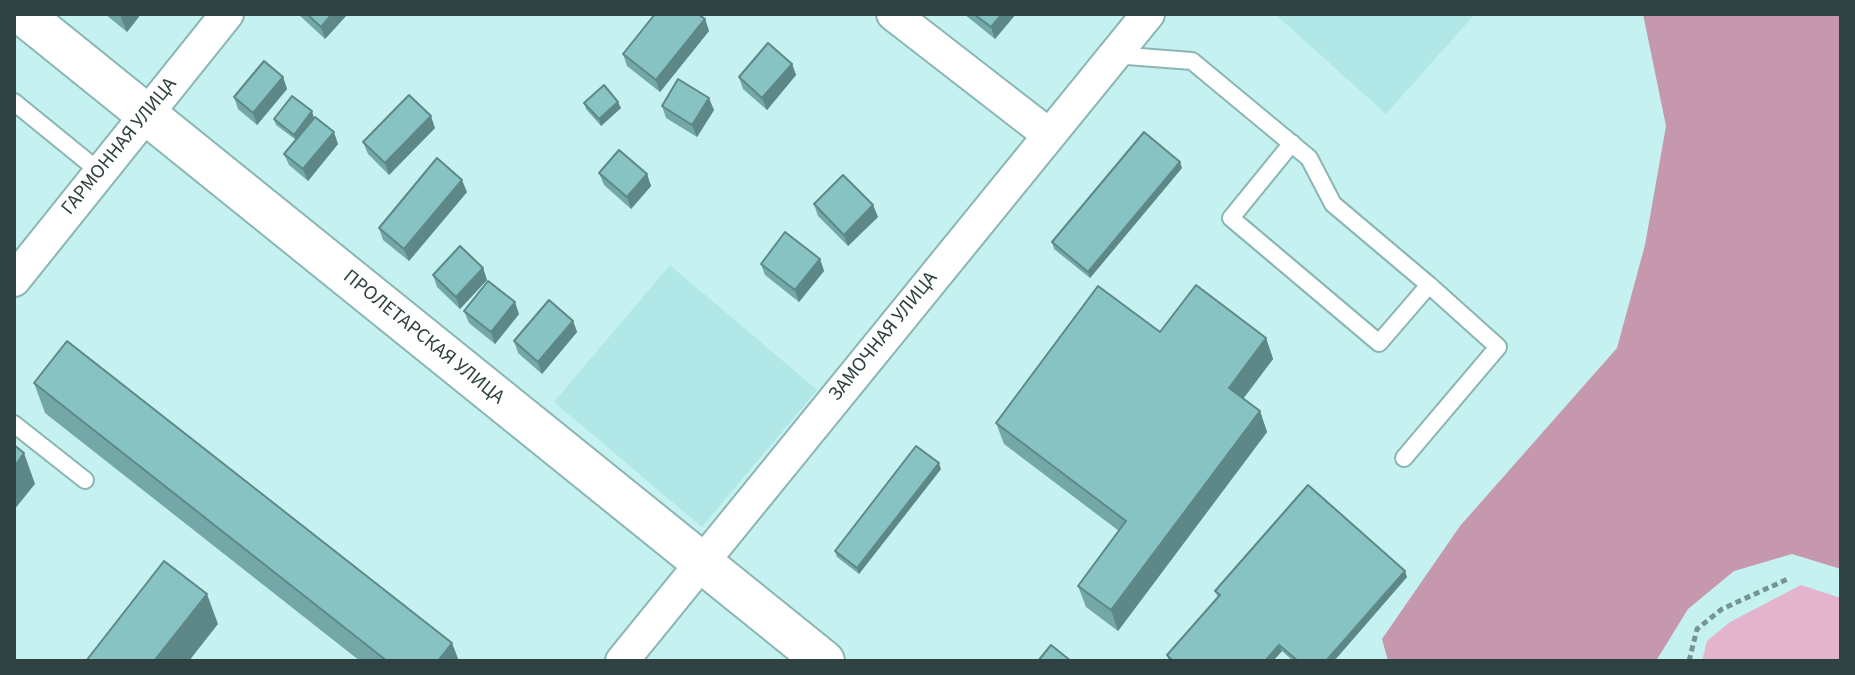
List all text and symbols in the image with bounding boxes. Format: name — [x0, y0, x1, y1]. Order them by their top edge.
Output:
street label: ГАРМОННАЯ УЛИЦА — [57, 73, 183, 221]
street label: ПРОЛЕТАРСКАЯ УЛИЦА — [338, 266, 508, 410]
street label: ЗАМОЧНАЯ УЛИЦА — [824, 267, 944, 407]

